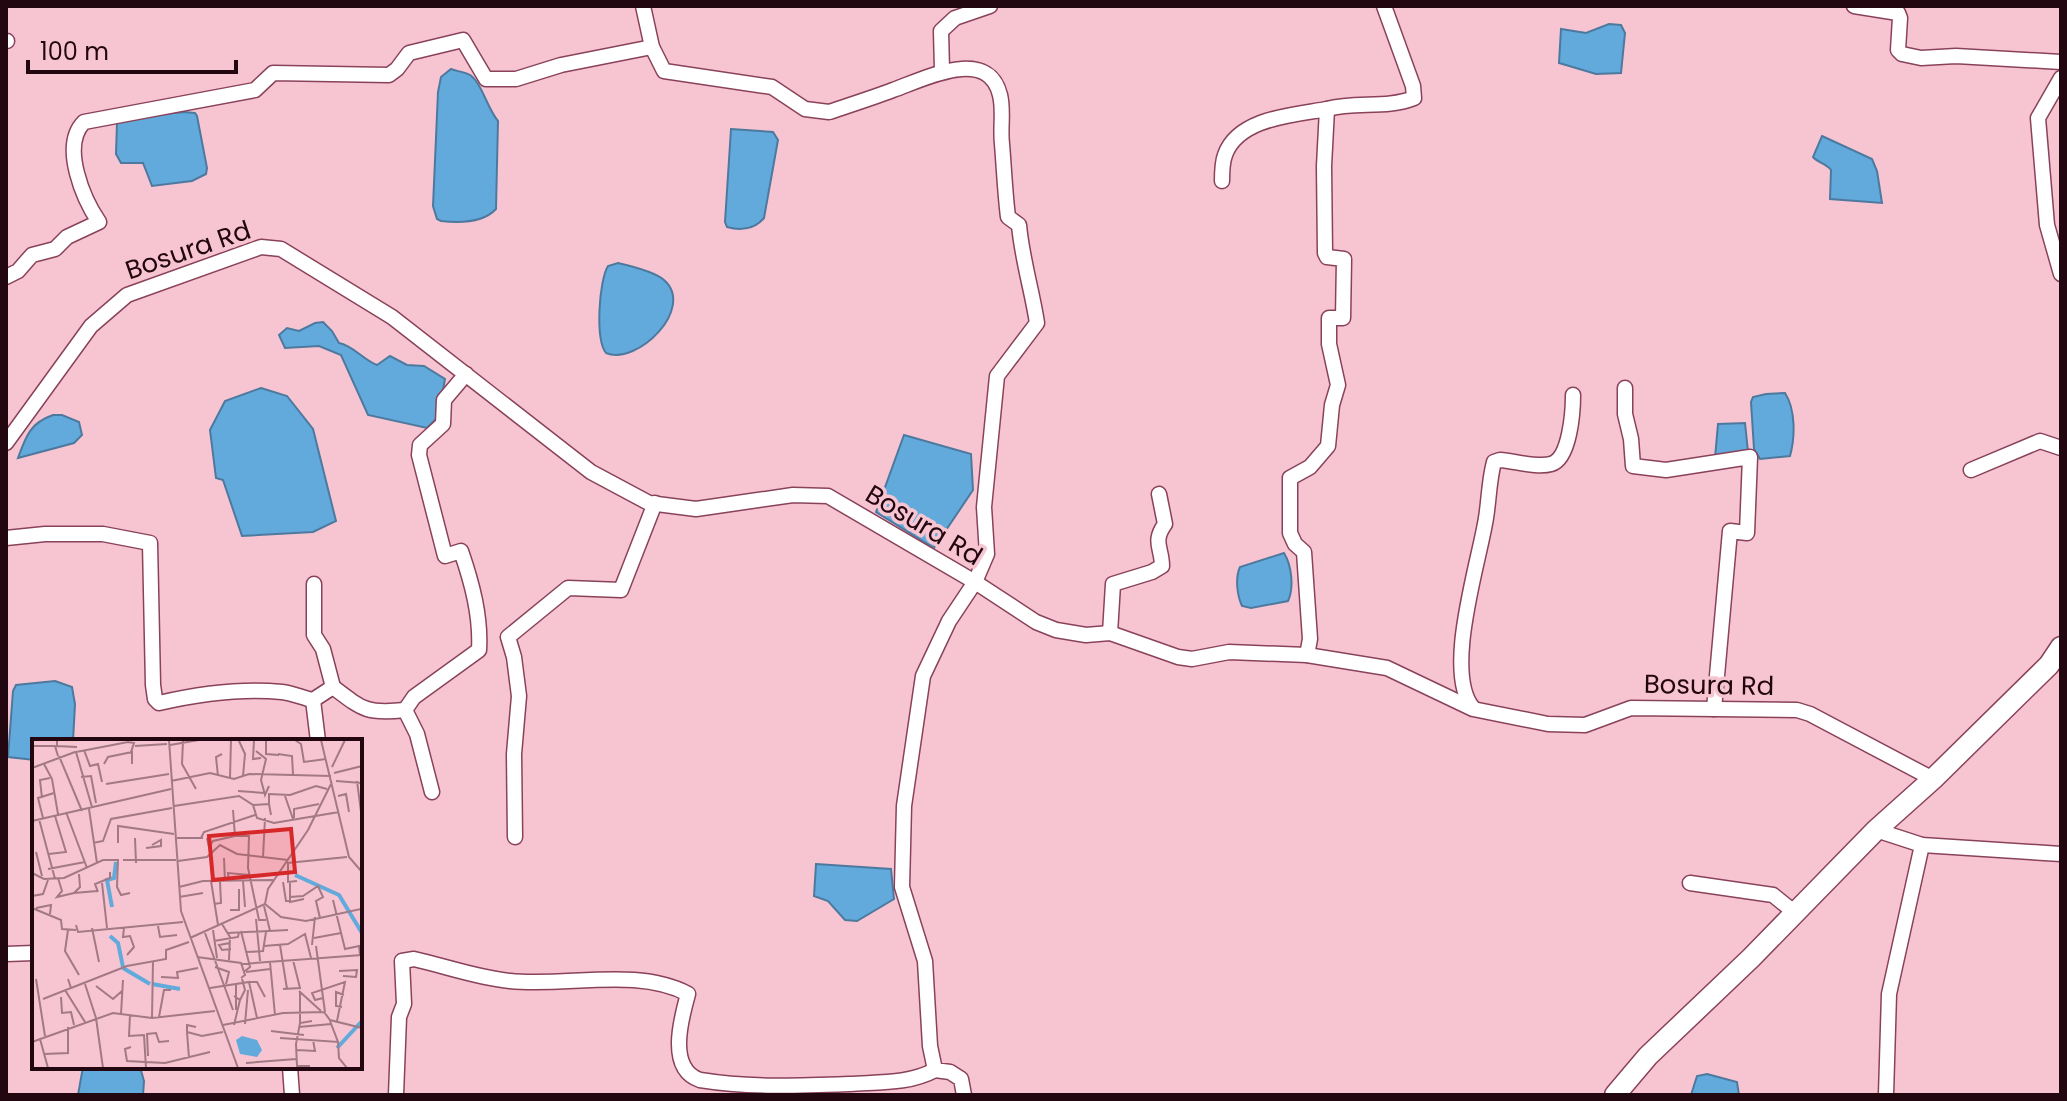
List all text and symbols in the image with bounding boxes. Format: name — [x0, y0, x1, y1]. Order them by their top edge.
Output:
scale bar — [28, 24, 236, 74]
text: 100 m — [40, 35, 109, 68]
street label: Bosura Rd — [120, 212, 256, 288]
street label: Bosura Rd — [859, 476, 989, 574]
street label: Bosura Rd — [1644, 666, 1774, 704]
inset map — [32, 739, 362, 1069]

